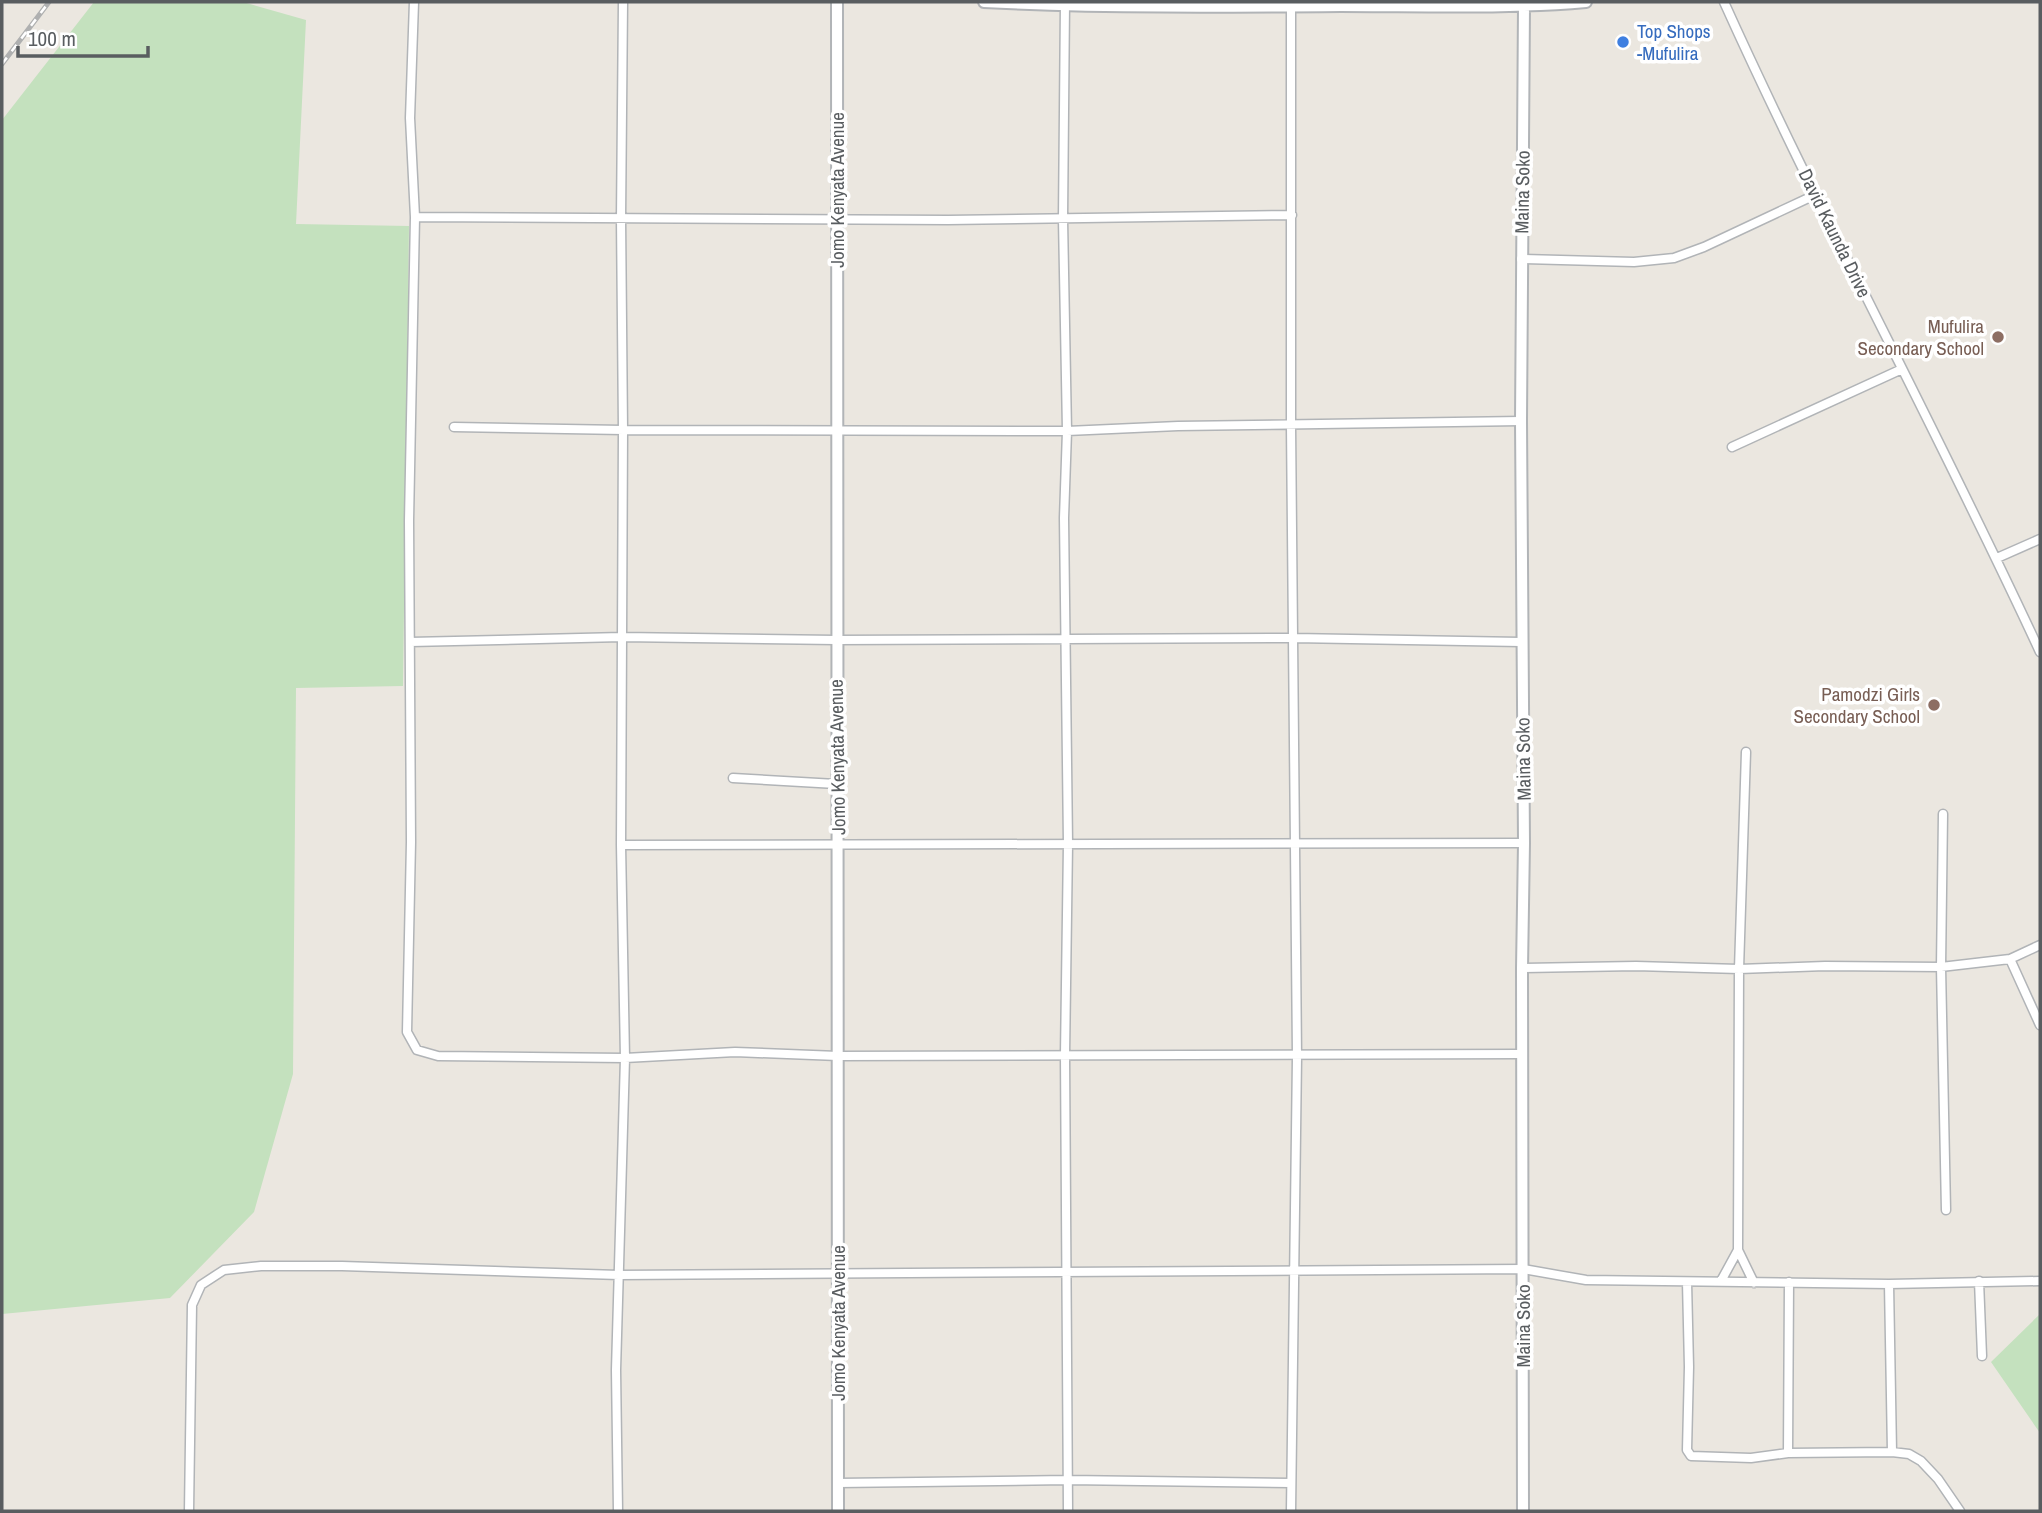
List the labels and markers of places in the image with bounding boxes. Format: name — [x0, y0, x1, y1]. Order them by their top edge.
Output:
place label: Top Shops -Mufulira — [1637, 18, 1711, 66]
marker: Top Shops -Mufulira — [1615, 34, 1631, 50]
place label: Mufulira Secondary School — [1858, 313, 1984, 361]
marker: Mufulira Secondary School — [1990, 329, 2006, 345]
place label: Pamodzi Girls Secondary School — [1794, 681, 1920, 729]
marker: Pamodzi Girls Secondary School — [1926, 697, 1942, 713]

